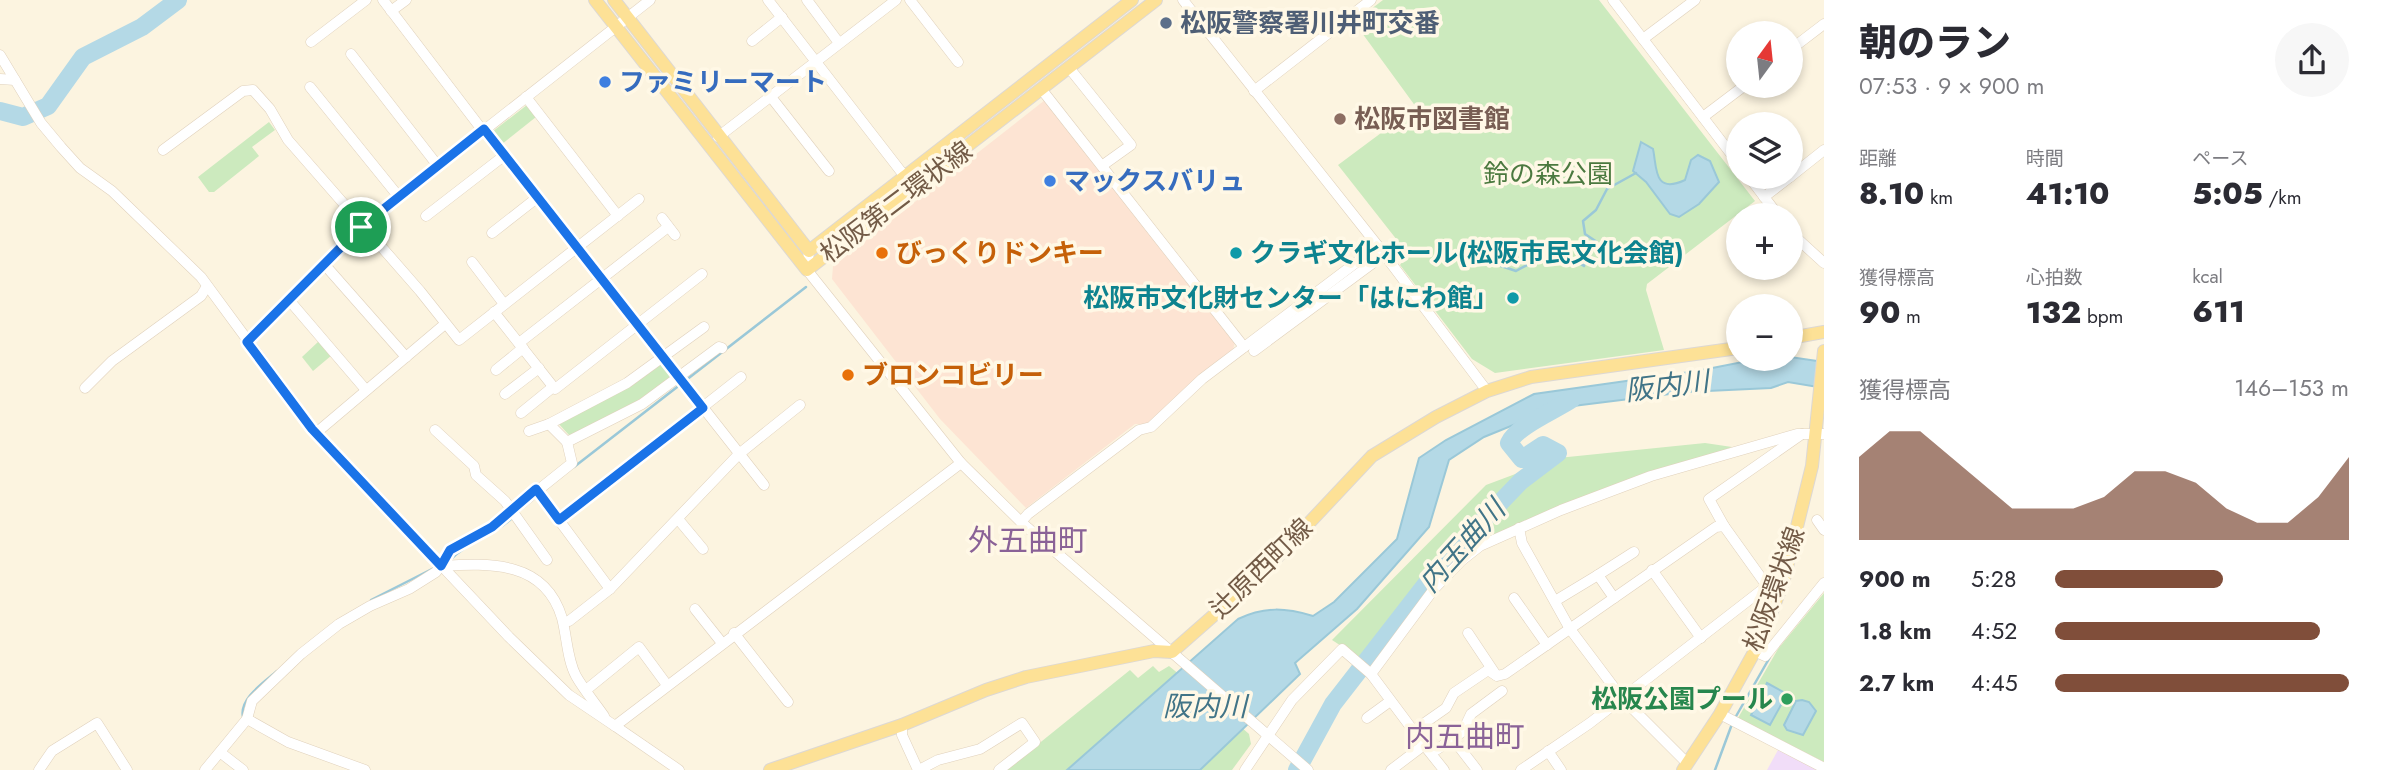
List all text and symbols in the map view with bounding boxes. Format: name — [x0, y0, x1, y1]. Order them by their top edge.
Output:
place label: 松阪警察署川井町交番 — [1180, 4, 1440, 42]
marker: 松阪警察署川井町交番 — [1158, 15, 1174, 31]
text: 朝のラン — [1859, 15, 2011, 70]
north arrow — [1726, 21, 1802, 98]
map controls — [1726, 21, 1803, 371]
button: share — [2275, 23, 2349, 97]
place label: ファミリーマート — [619, 63, 827, 101]
text: 07:53 · 9 × 900 m — [1859, 69, 2044, 103]
marker: ファミリーマート — [597, 74, 613, 90]
place label: 松阪市図書館 — [1354, 100, 1510, 138]
marker: 松阪市図書館 — [1332, 111, 1348, 127]
button: layers — [1726, 112, 1803, 189]
street label: 松阪第二環状線 — [812, 132, 980, 272]
text: 距離 — [1859, 145, 1897, 172]
text: 時間 — [2026, 145, 2064, 172]
text: ペース — [2192, 145, 2248, 172]
park label: 鈴の森公園 — [1483, 155, 1613, 193]
place label: マックスバリュ — [1064, 162, 1245, 200]
text: 8.10 — [1859, 172, 1924, 215]
text: 41:10 — [2026, 172, 2110, 215]
text: 5:05 — [2192, 172, 2263, 215]
marker: マックスバリュ — [1042, 173, 1058, 189]
text: km — [1924, 184, 1953, 211]
text: /km — [2263, 184, 2301, 211]
pin — [331, 197, 391, 257]
button: + — [1726, 203, 1803, 280]
icon: arrive — [342, 208, 380, 246]
place label: びっくりドンキー — [896, 234, 1104, 272]
place label: クラギ文化ホール(松阪市民文化会館) — [1250, 234, 1684, 272]
marker: びっくりドンキー — [874, 245, 890, 261]
marker: クラギ文化ホール(松阪市民文化会館) — [1228, 245, 1244, 261]
text: kcal — [2192, 263, 2223, 290]
text: 獲得標高 — [1859, 264, 1935, 291]
text: 心拍数 — [2026, 264, 2083, 291]
place label: 松阪市文化財センター「はにわ館」 — [1083, 279, 1499, 317]
marker: 松阪市文化財センター「はにわ館」 — [1505, 290, 1521, 306]
text: 611 — [2192, 290, 2245, 333]
text: 90 — [1859, 291, 1900, 334]
text: 132 — [2026, 291, 2081, 334]
button: − — [1726, 294, 1803, 371]
text: m — [1900, 303, 1921, 330]
text: bpm — [2081, 303, 2123, 330]
place label: ブロンコビリー — [862, 356, 1044, 394]
water label: 阪内川 — [1623, 360, 1714, 411]
marker: ブロンコビリー — [840, 367, 856, 383]
text: 146–153 m — [2234, 371, 2349, 405]
text: 獲得標高 — [1859, 373, 1951, 407]
water label: 内玉曲川 — [1409, 488, 1517, 601]
street label: 辻原西町線 — [1201, 509, 1321, 627]
district label: 外五曲町 — [968, 519, 1088, 562]
street label: 松阪環状線 — [1734, 521, 1814, 657]
text: 900 m — [1859, 562, 1931, 596]
text: 5:28 — [1971, 562, 2017, 596]
text: 1.8 km — [1859, 614, 1932, 648]
text: 4:52 — [1971, 614, 2017, 648]
text: 2.7 km — [1859, 666, 1934, 700]
text: 4:45 — [1971, 666, 2018, 700]
place label: 松阪公園プール — [1591, 680, 1773, 718]
water label: 阪内川 — [1163, 686, 1250, 727]
marker: 松阪公園プール — [1779, 691, 1795, 707]
district label: 内五曲町 — [1405, 715, 1525, 758]

